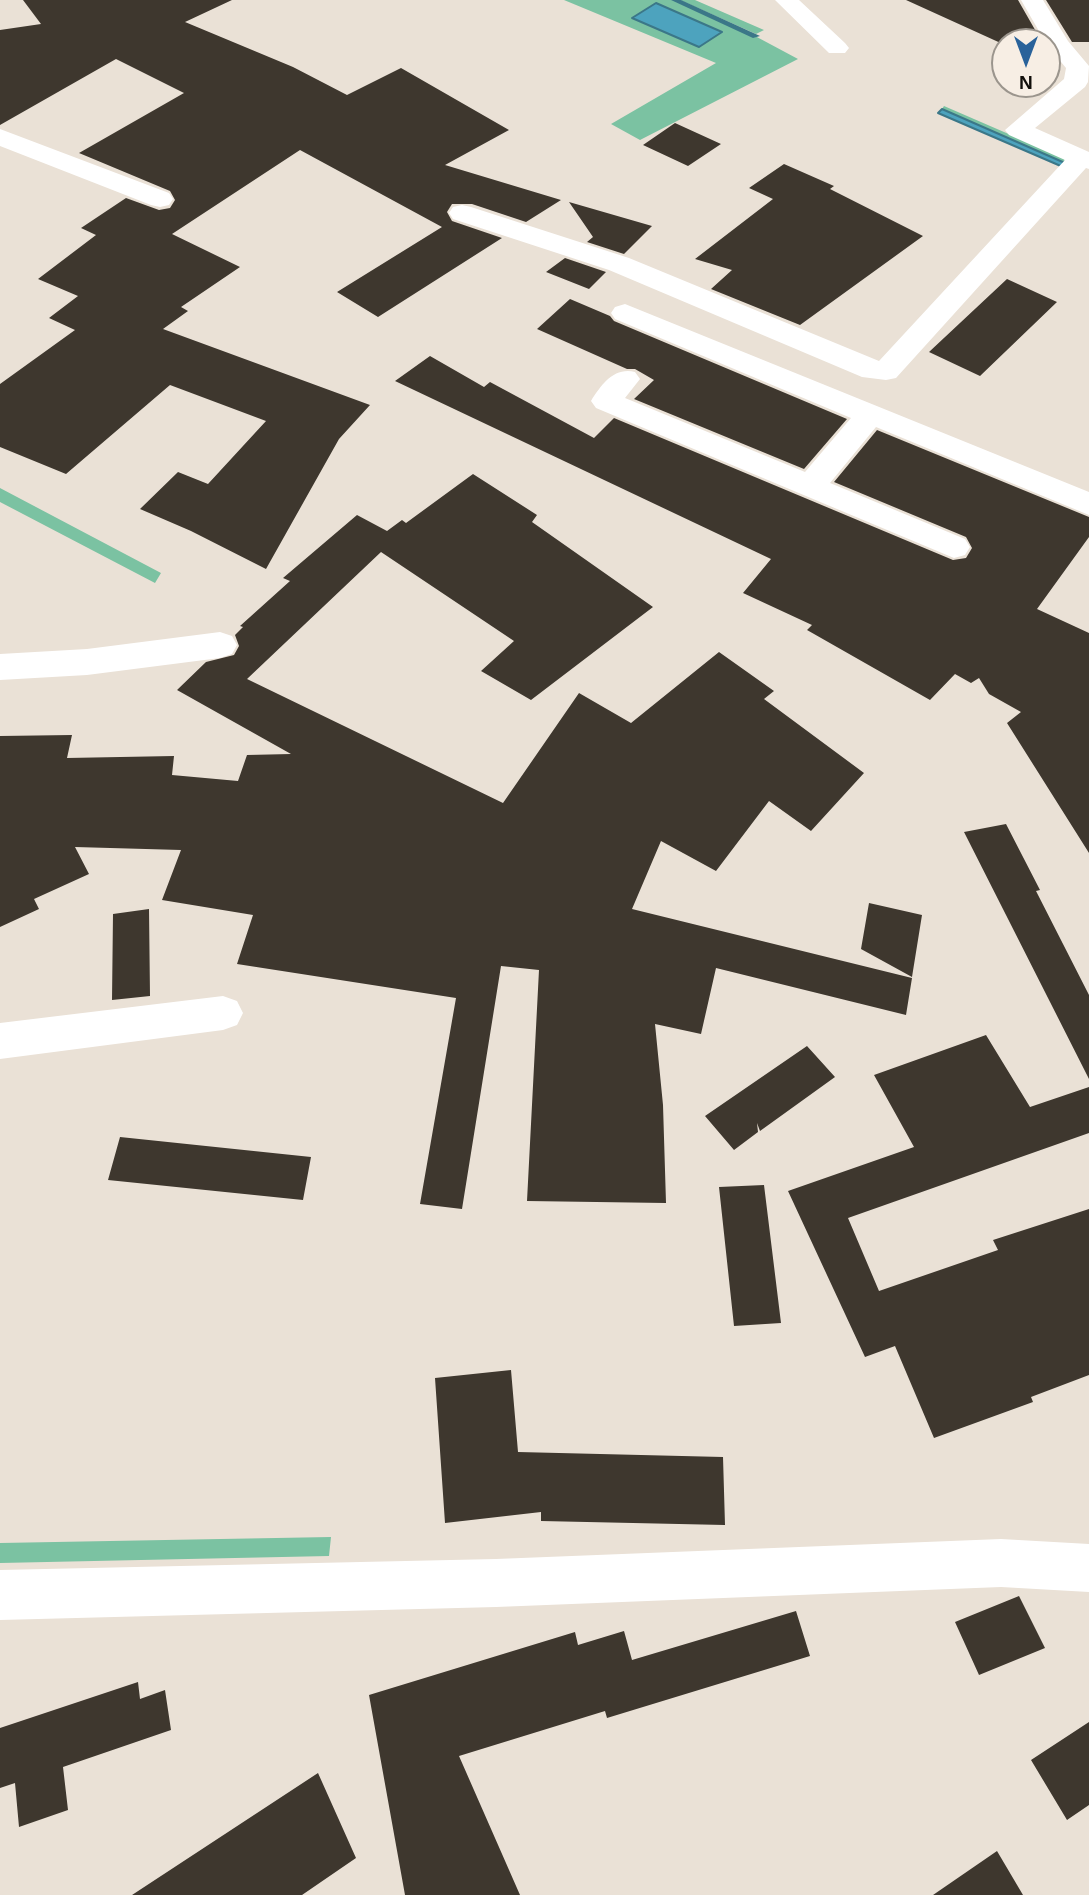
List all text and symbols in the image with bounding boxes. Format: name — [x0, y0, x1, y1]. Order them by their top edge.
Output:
north arrow — [991, 28, 1061, 98]
text: N — [1019, 72, 1033, 93]

